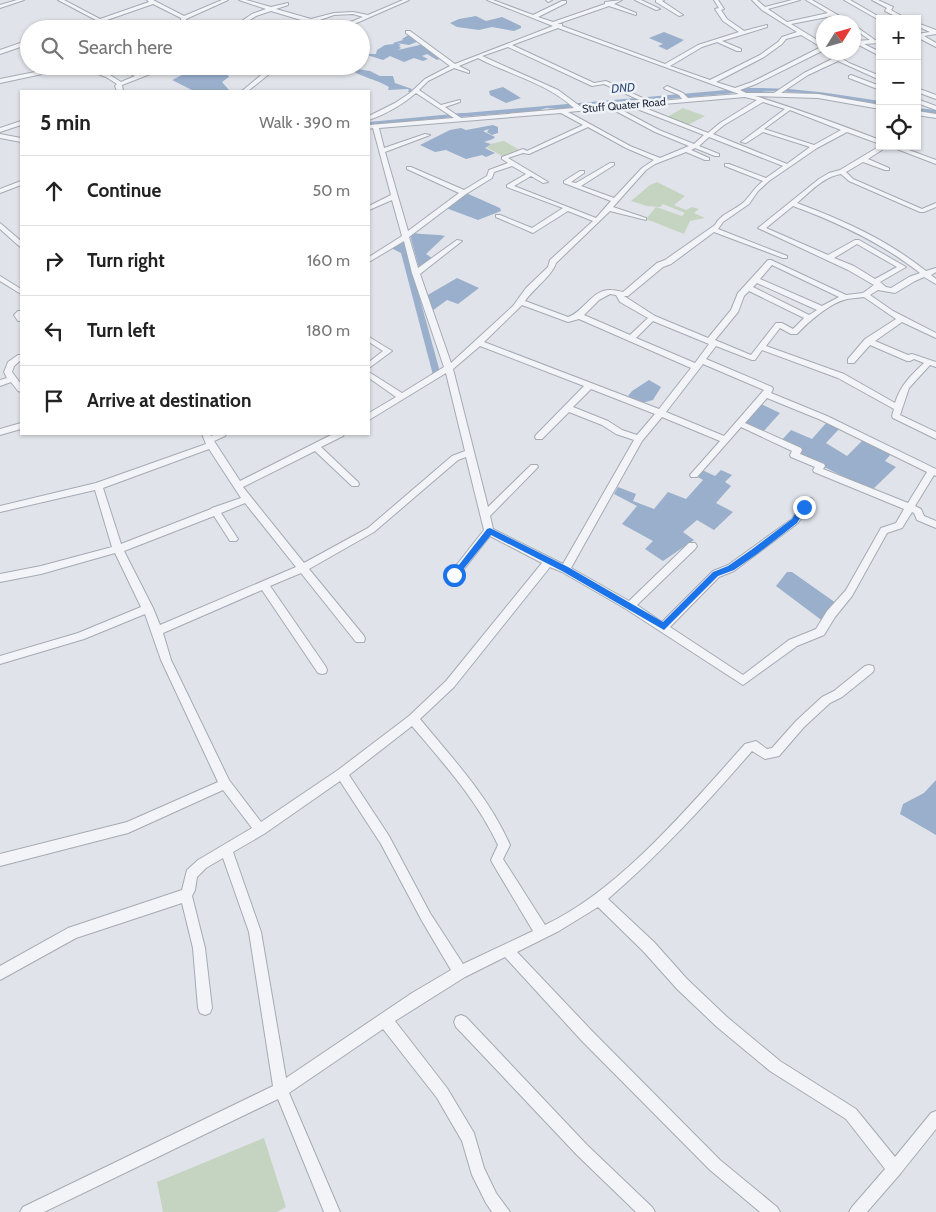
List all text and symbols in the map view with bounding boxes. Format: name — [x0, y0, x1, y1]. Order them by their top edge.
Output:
north arrow — [816, 15, 861, 60]
map controls — [876, 15, 921, 150]
button: + — [876, 15, 921, 60]
search box — [20, 20, 370, 75]
icon: search — [38, 34, 66, 62]
text: Search here — [78, 36, 172, 59]
button: − — [876, 60, 921, 105]
water label: DND — [610, 79, 636, 96]
street label: Stuff Quater Road — [582, 94, 666, 116]
button: locate — [876, 105, 921, 150]
text: 5 min — [40, 110, 91, 135]
text: Walk · 390 m — [259, 113, 350, 132]
icon: ahead — [40, 177, 68, 205]
text: Continue — [87, 179, 161, 202]
text: 50 m — [313, 181, 350, 200]
icon: right — [40, 247, 68, 275]
text: Turn right — [87, 249, 165, 272]
text: 160 m — [307, 251, 350, 270]
icon: left — [40, 317, 68, 345]
text: Turn left — [87, 319, 155, 342]
text: 180 m — [306, 321, 350, 340]
icon: arrive — [40, 387, 68, 415]
text: Arrive at destination — [87, 389, 251, 412]
route end — [793, 496, 816, 519]
route start — [443, 564, 466, 587]

